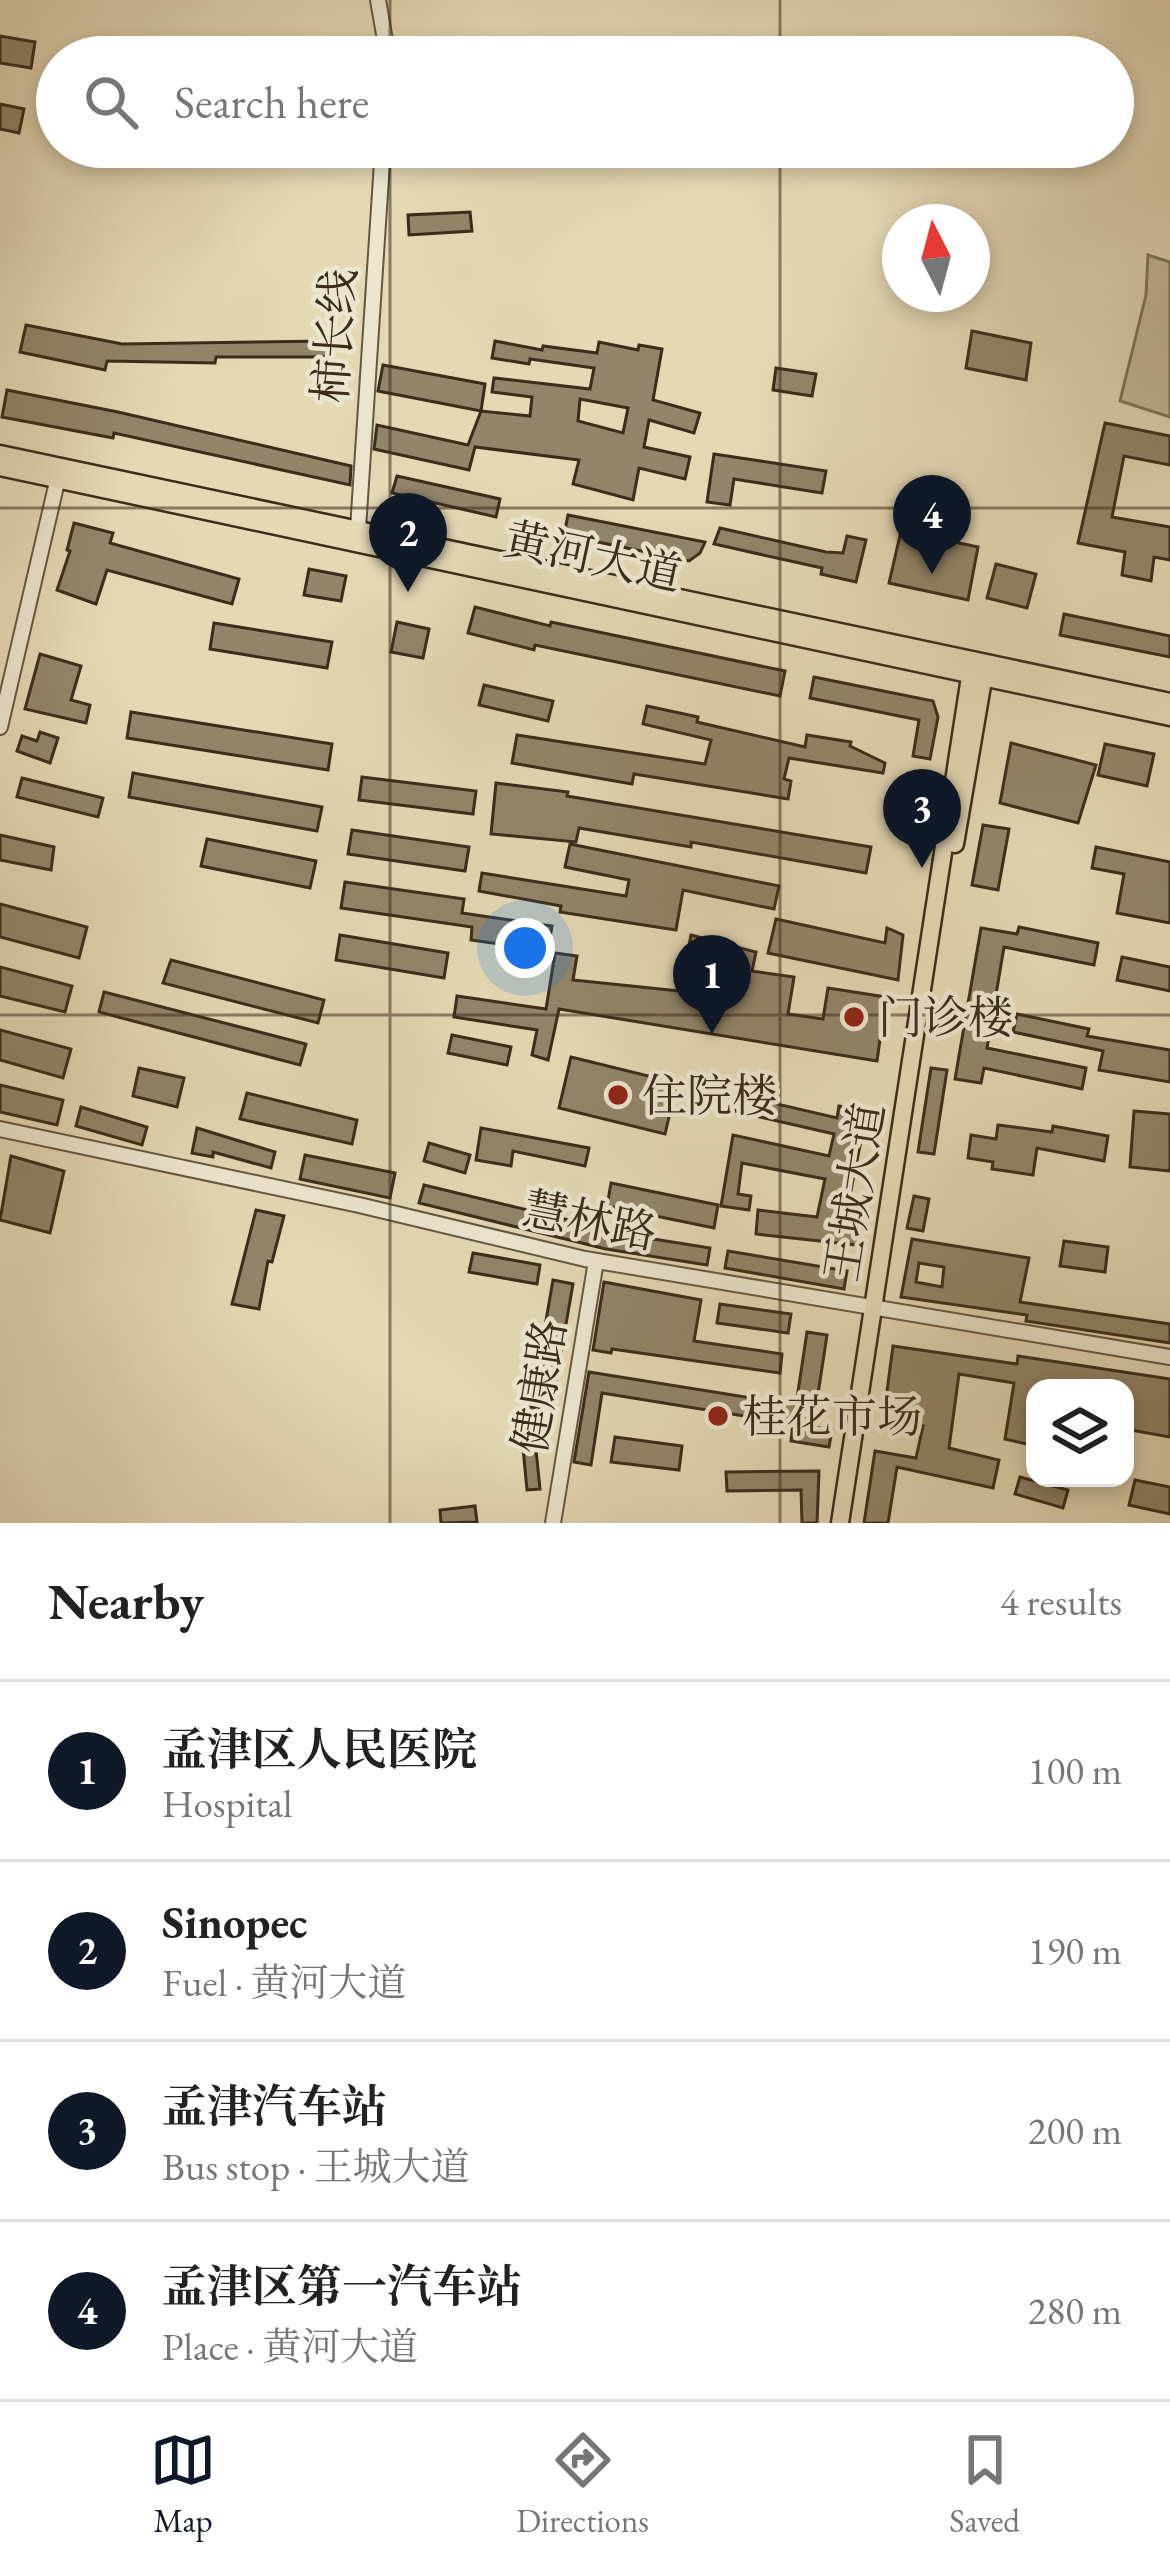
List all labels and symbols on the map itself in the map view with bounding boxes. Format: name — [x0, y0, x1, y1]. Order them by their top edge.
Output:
north arrow — [882, 204, 990, 312]
street label: 柿长线 — [300, 267, 368, 405]
pin: 4 — [893, 475, 971, 574]
pin: 2 — [369, 493, 447, 592]
street label: 黄河大道 — [499, 509, 687, 603]
pin: 3 — [883, 769, 961, 868]
your location — [495, 918, 555, 978]
pin: 1 — [673, 935, 751, 1034]
place label: 门诊楼 — [878, 988, 1013, 1046]
marker: 门诊楼 — [841, 1004, 867, 1030]
place label: 住院楼 — [642, 1066, 777, 1124]
marker: 住院楼 — [605, 1082, 631, 1108]
street label: 王城大道 — [811, 1099, 897, 1285]
street label: 慧林路 — [518, 1179, 662, 1261]
street label: 健康路 — [500, 1315, 578, 1457]
place label: 桂花市场 — [742, 1387, 922, 1445]
marker: 桂花市场 — [705, 1403, 731, 1429]

